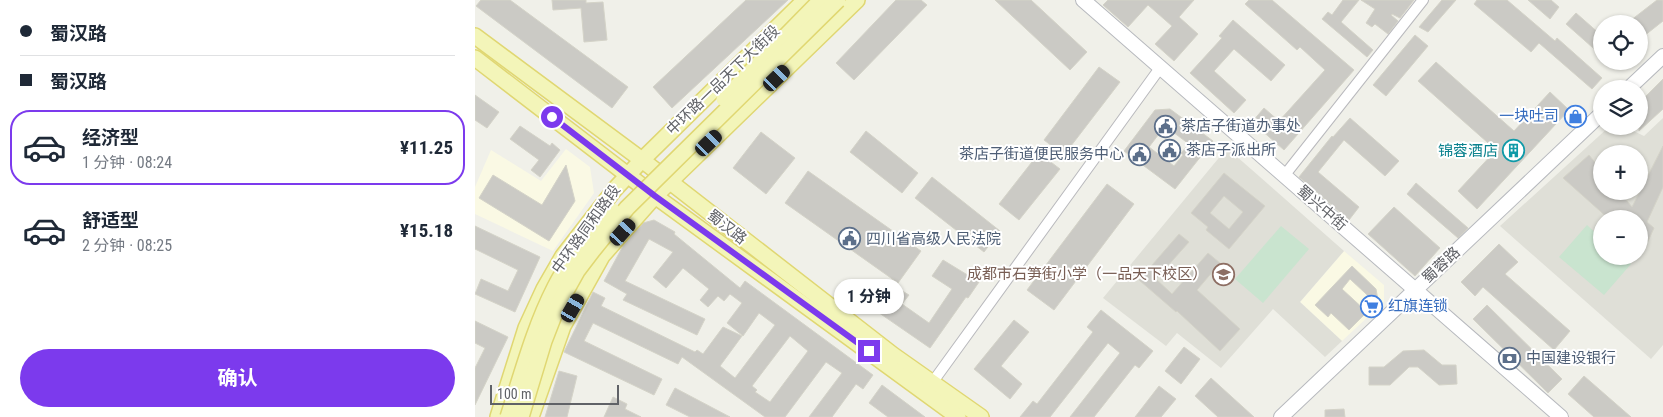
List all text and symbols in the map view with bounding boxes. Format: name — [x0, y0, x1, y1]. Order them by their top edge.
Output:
map controls — [1593, 15, 1648, 265]
button: locate — [1593, 15, 1648, 70]
street label: 中环路一品天下大街段 — [663, 21, 783, 139]
text: 蜀汉路 — [50, 22, 107, 45]
car — [761, 62, 793, 94]
text: 蜀汉路 — [50, 70, 107, 93]
button: layers — [1593, 80, 1648, 135]
shop icon: 一块吐司 — [1563, 104, 1587, 128]
route start — [541, 106, 563, 128]
place label: 一块吐司 — [1499, 107, 1559, 125]
public building icon: 茶店子街道办事处 — [1153, 114, 1177, 138]
place label: 茶店子街道办事处 — [1181, 117, 1301, 135]
icon: car — [22, 125, 67, 170]
text: 经济型 — [82, 126, 139, 149]
car — [693, 127, 725, 159]
text: ¥11.25 — [400, 136, 453, 159]
public building icon: 茶店子派出所 — [1158, 138, 1182, 162]
building icon: 锦蓉酒店 — [1502, 139, 1526, 163]
place label: 茶店子派出所 — [1186, 141, 1276, 159]
public building icon: 茶店子街道便民服务中心 — [1128, 142, 1152, 166]
place label: 锦蓉酒店 — [1438, 142, 1498, 160]
place label: 茶店子街道便民服务中心 — [959, 145, 1124, 163]
button: + — [1593, 145, 1648, 200]
text: 1 分钟 · 08:24 — [82, 153, 172, 172]
street label: 中环路同和路段 — [548, 181, 624, 277]
street label: 蜀兴中街 — [1293, 182, 1351, 234]
street label: 蜀汉路 — [704, 206, 750, 248]
icon: car — [22, 208, 67, 253]
text: 舒适型 — [82, 209, 139, 232]
button: − — [1593, 210, 1648, 265]
car — [607, 216, 638, 248]
text: ¥15.18 — [400, 219, 453, 242]
public building icon: 四川省高级人民法院 — [838, 227, 862, 251]
place label: 四川省高级人民法院 — [866, 230, 1001, 248]
text: 2 分钟 · 08:25 — [82, 236, 172, 255]
street label: 蜀蓉路 — [1418, 243, 1464, 287]
school or university icon: 成都市石笋街小学（一品天下校区） — [1211, 262, 1235, 286]
place label: 成都市石笋街小学（一品天下校区） — [967, 265, 1207, 283]
callout: 1 分钟 — [834, 278, 904, 314]
text: 1 分钟 — [847, 287, 891, 306]
car — [559, 291, 586, 325]
supermarket icon: 红旗连锁 — [1360, 294, 1384, 318]
place label: 红旗连锁 — [1388, 297, 1448, 315]
route end — [858, 340, 880, 362]
bank icon: 中国建设银行 — [1498, 346, 1522, 370]
button: 确认 — [20, 349, 455, 407]
place label: 中国建设银行 — [1526, 349, 1616, 367]
scale bar — [490, 382, 619, 405]
text: 100 m — [497, 386, 532, 402]

